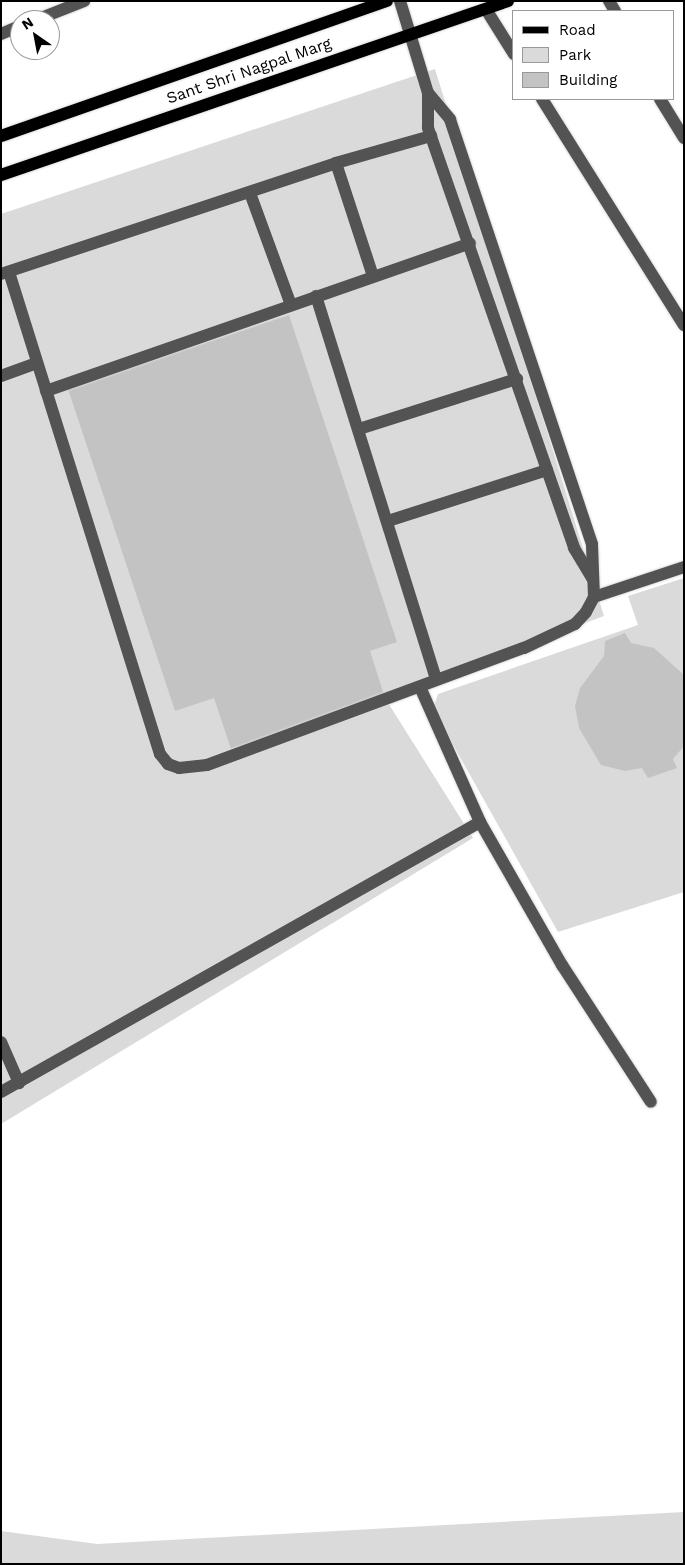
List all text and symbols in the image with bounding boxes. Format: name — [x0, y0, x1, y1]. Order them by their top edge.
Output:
north arrow — [10, 10, 60, 60]
legend — [512, 10, 675, 100]
text: N — [19, 14, 36, 33]
text: Road — [559, 21, 596, 39]
street label: Sant Shri Nagpal Marg — [164, 34, 334, 108]
text: Park — [559, 46, 591, 64]
text: Building — [559, 71, 617, 89]

